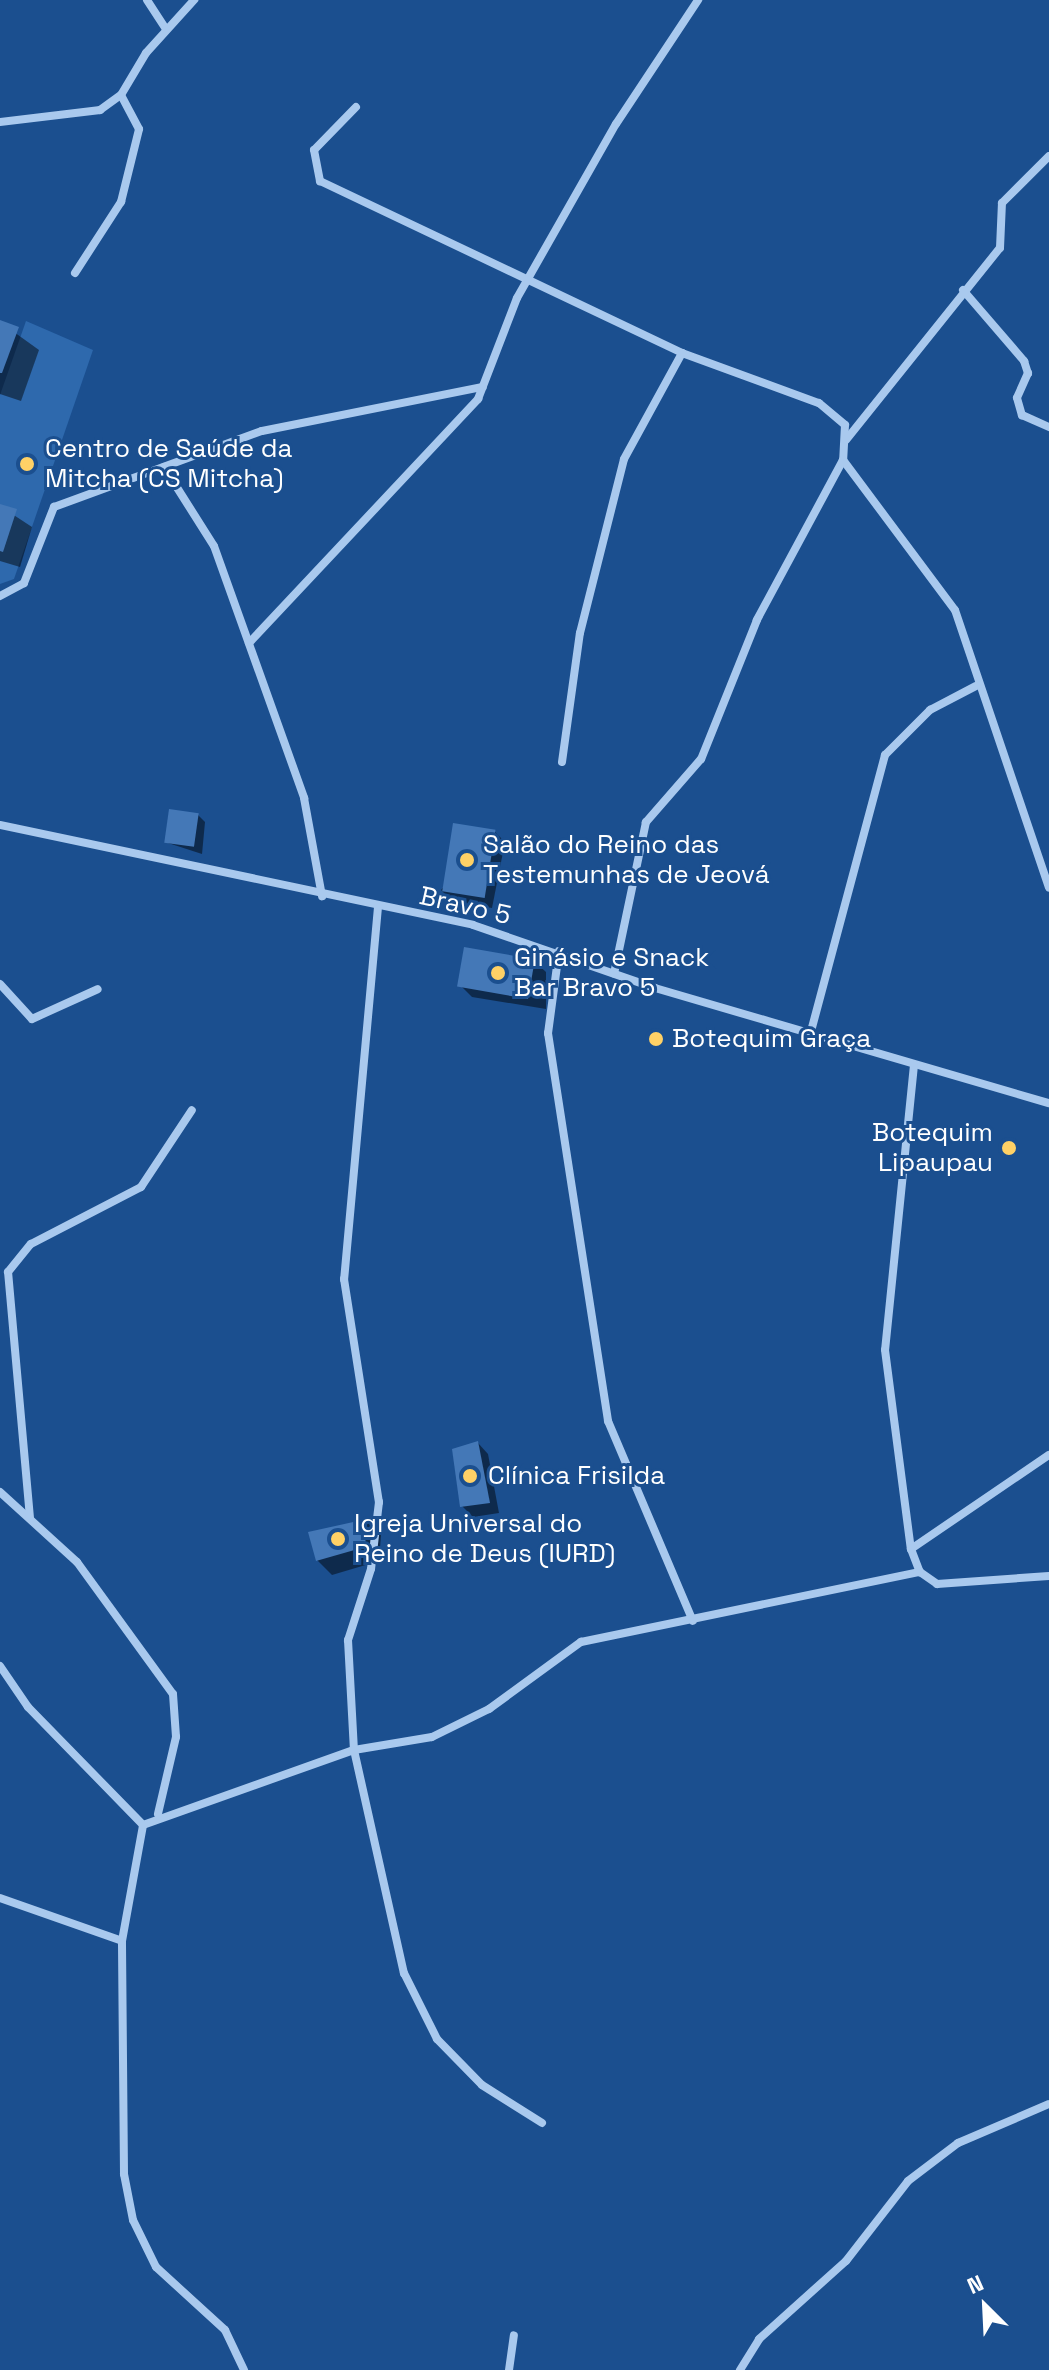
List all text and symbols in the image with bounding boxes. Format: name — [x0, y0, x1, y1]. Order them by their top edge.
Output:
place label: Centro de Saúde da Mitcha (CS Mitcha) — [45, 433, 293, 494]
marker: Centro de Saúde da Mitcha (CS Mitcha) — [16, 453, 38, 475]
place label: Salão do Reino das Testemunhas de Jeová — [483, 829, 770, 890]
marker: Salão do Reino das Testemunhas de Jeová — [458, 851, 476, 869]
street label: Bravo 5 — [416, 880, 514, 932]
place label: Ginásio e Snack Bar Bravo 5 — [514, 942, 709, 1004]
marker: Ginásio e Snack Bar Bravo 5 — [489, 964, 507, 982]
place label: Botequim Graça — [672, 1023, 871, 1055]
marker: Botequim Graça — [647, 1030, 665, 1048]
place label: Botequim Lipaupau — [872, 1117, 993, 1178]
marker: Botequim Lipaupau — [1000, 1139, 1018, 1157]
place label: Clínica Frisilda — [488, 1460, 665, 1492]
marker: Clínica Frisilda — [459, 1465, 481, 1487]
place label: Igreja Universal do Reino de Deus (IURD) — [354, 1508, 615, 1570]
marker: Igreja Universal do Reino de Deus (IURD) — [329, 1530, 347, 1548]
north arrow — [945, 2266, 1025, 2346]
text: N — [963, 2268, 988, 2300]

